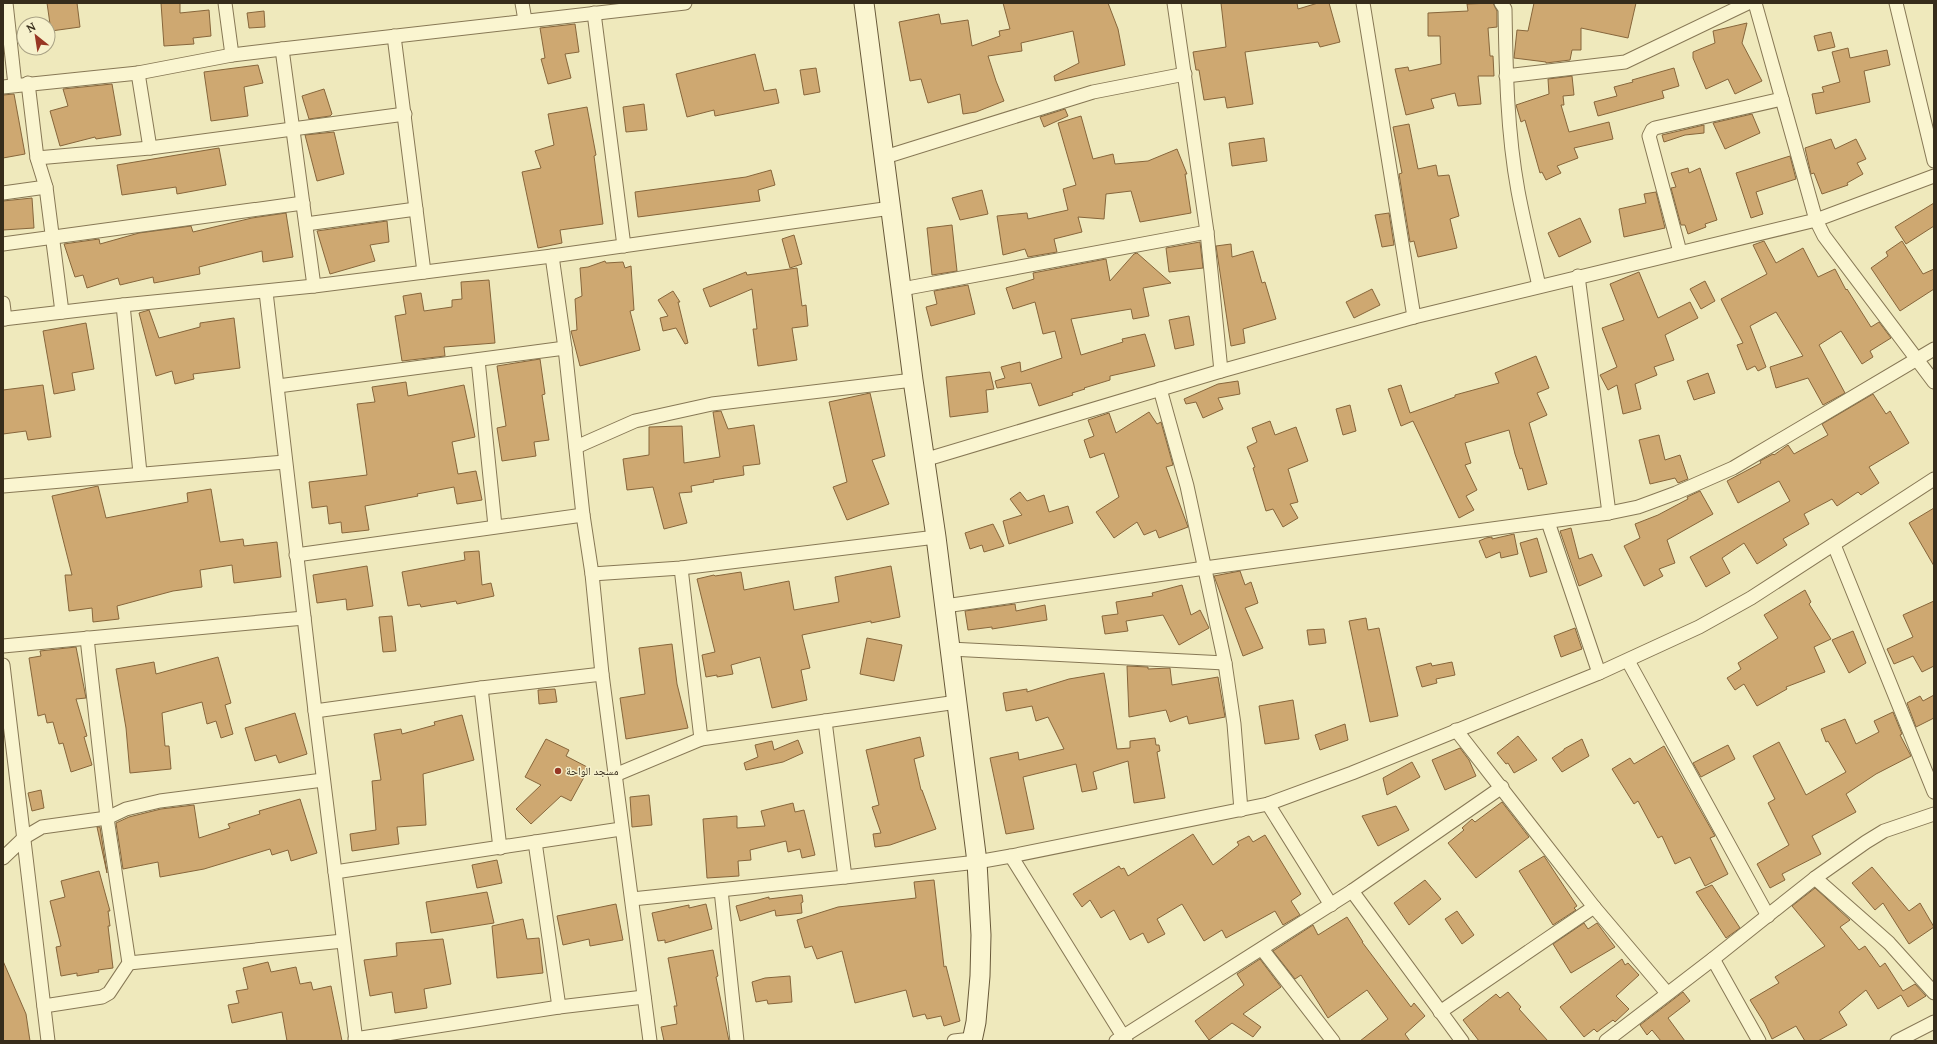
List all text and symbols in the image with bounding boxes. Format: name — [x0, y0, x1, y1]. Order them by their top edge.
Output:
north arrow — [16, 16, 56, 56]
text: N — [24, 19, 39, 36]
place label: مسجد الواحة — [566, 764, 618, 778]
marker: مسجد الواحة — [553, 766, 563, 776]

